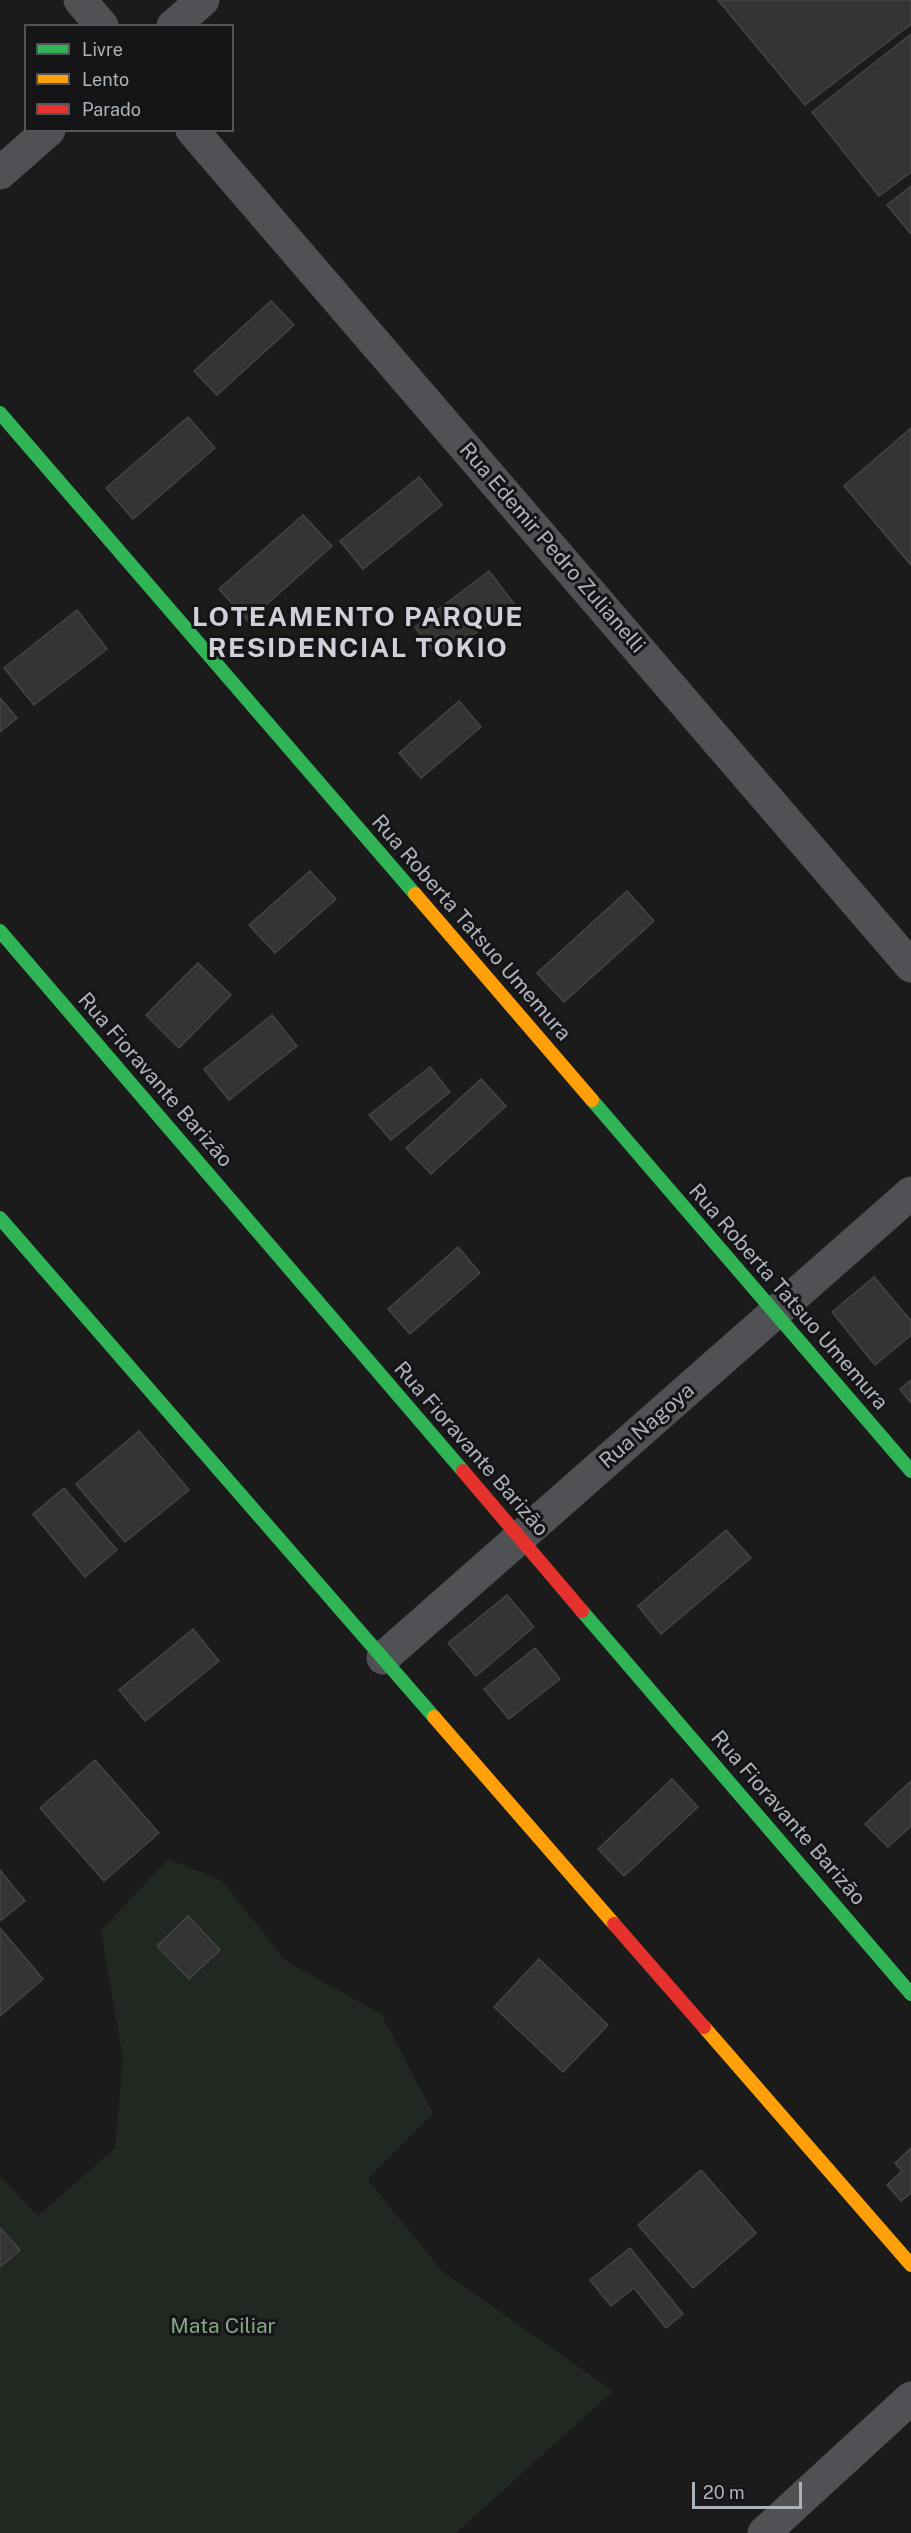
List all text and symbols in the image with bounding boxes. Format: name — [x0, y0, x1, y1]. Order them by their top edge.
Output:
legend — [24, 24, 234, 132]
text: Livre — [82, 39, 123, 60]
text: Lento — [82, 69, 129, 90]
text: Parado — [82, 99, 141, 120]
street label: Rua Edemir Pedro Zulianelli — [454, 438, 650, 658]
district label: LOTEAMENTO PARQUE RESIDENCIAL TOKIO — [192, 602, 524, 665]
street label: Rua Roberta Tatsuo Umemura — [366, 810, 576, 1046]
street label: Rua Fioravante Barizão — [72, 988, 238, 1172]
street label: Rua Roberta Tatsuo Umemura — [683, 1179, 893, 1415]
street label: Rua Fioravante Barizão — [388, 1357, 554, 1541]
street label: Rua Nagoya — [594, 1378, 700, 1474]
street label: Rua Fioravante Barizão — [705, 1726, 871, 1910]
park label: Mata Ciliar — [170, 2314, 276, 2340]
scale bar — [695, 2470, 804, 2508]
text: 20 m — [703, 2482, 745, 2503]

